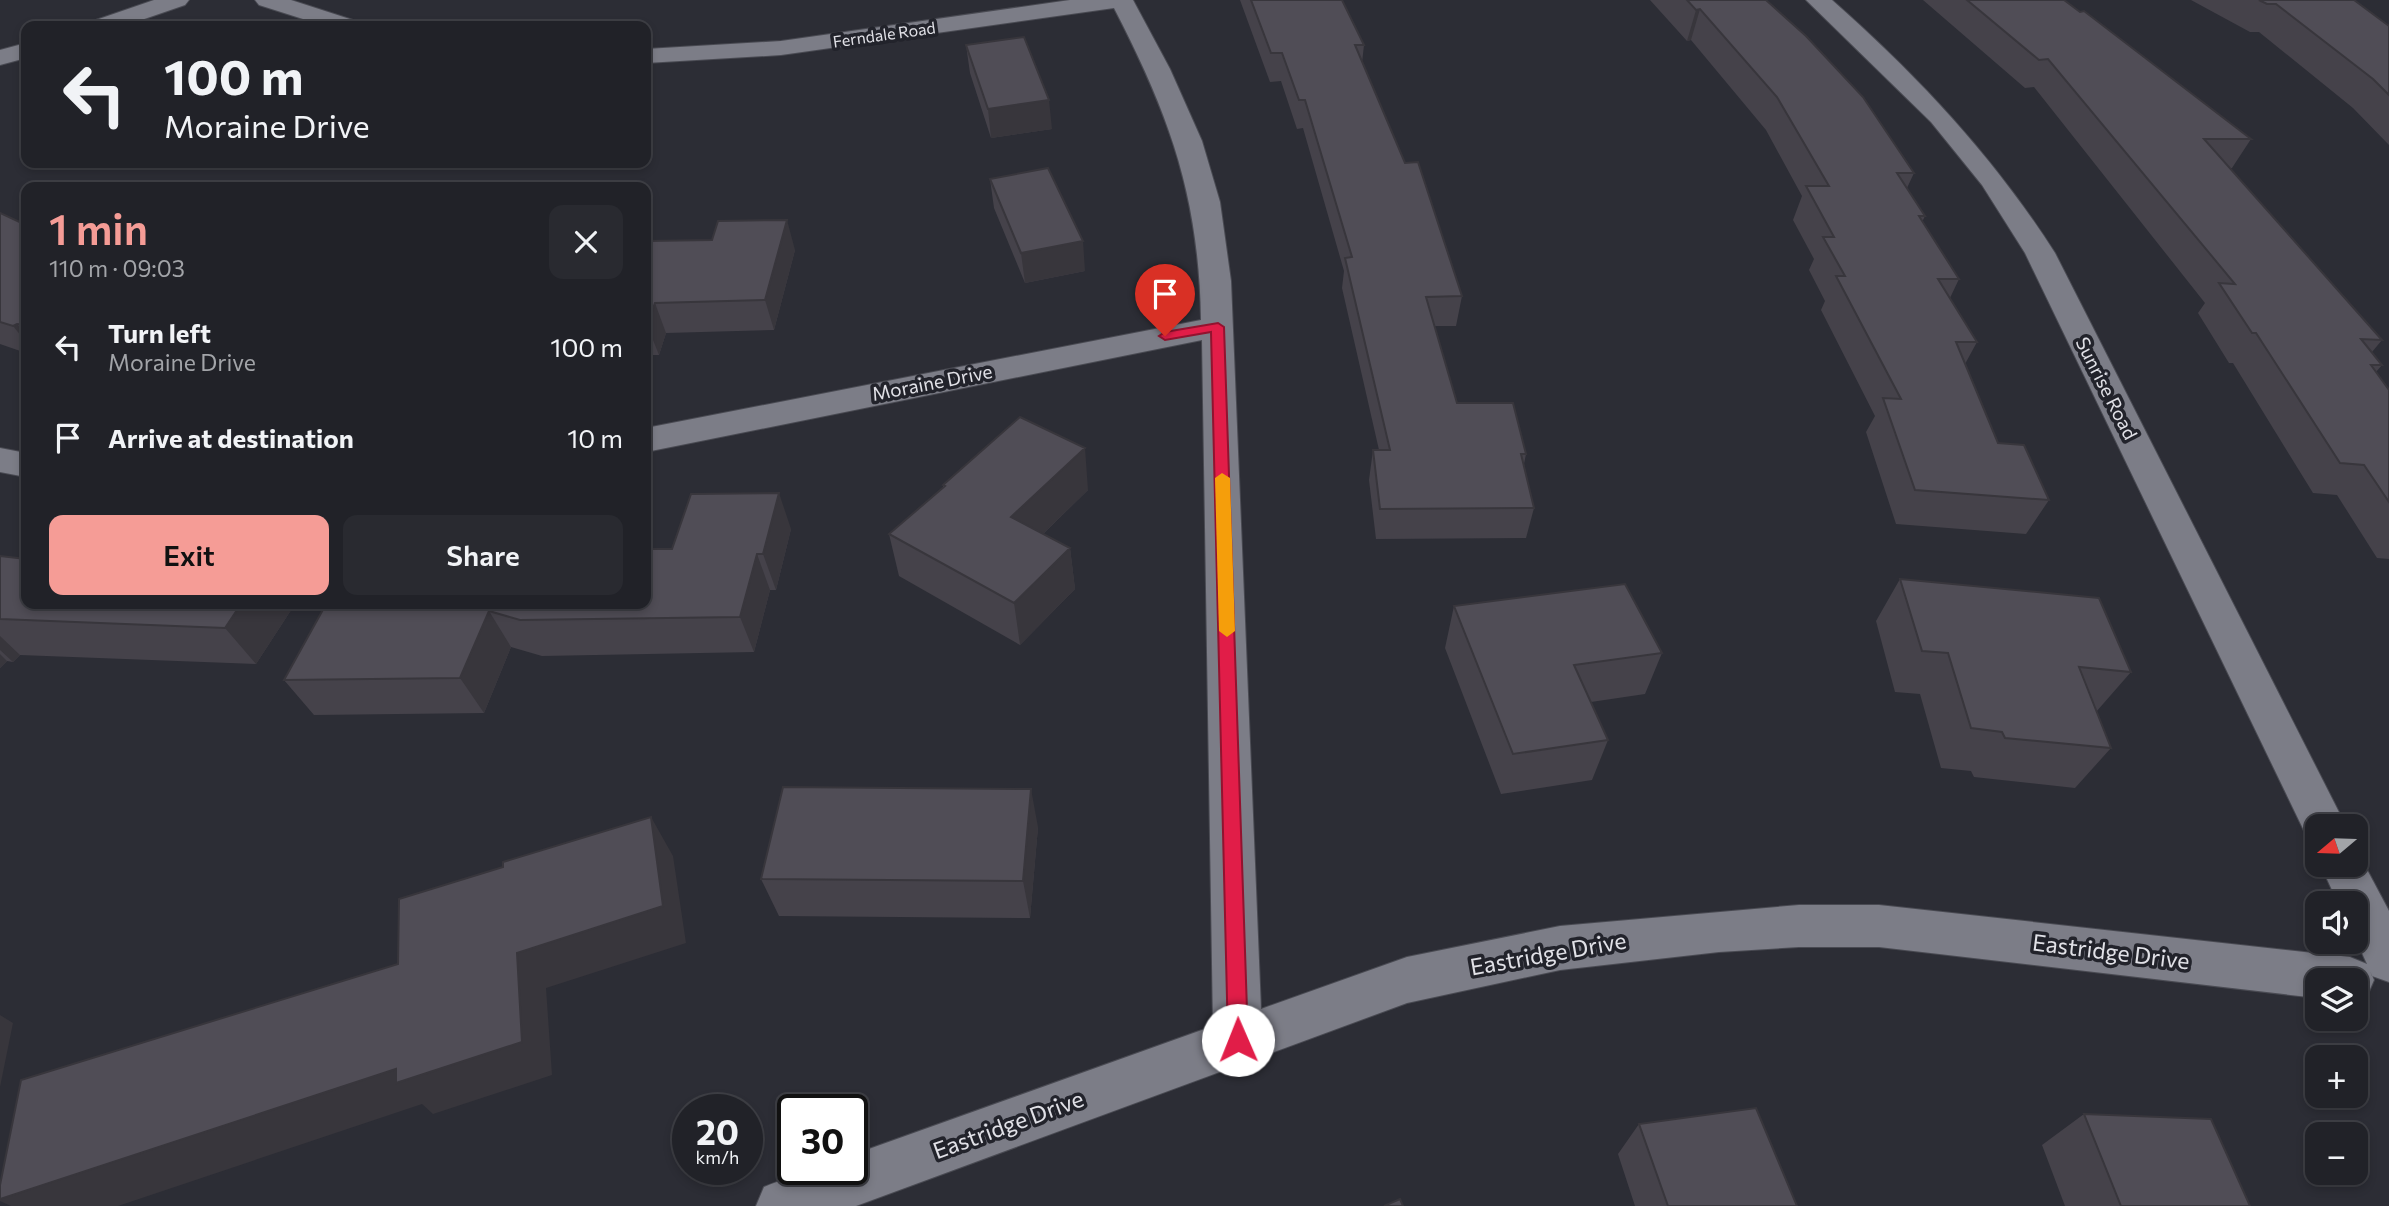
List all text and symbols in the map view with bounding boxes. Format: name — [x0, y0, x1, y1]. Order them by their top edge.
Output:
street label: Ferndale Road — [831, 17, 937, 51]
text: 100 m — [164, 45, 303, 105]
icon: left — [49, 49, 140, 140]
text: Moraine Drive — [164, 105, 370, 145]
text: 1 min — [49, 202, 148, 254]
button: close — [549, 205, 623, 279]
text: 110 m · 09:03 — [49, 254, 185, 282]
pin — [1135, 264, 1195, 336]
icon: arrive — [1146, 275, 1184, 313]
text: Turn left — [108, 317, 211, 348]
icon: left — [49, 328, 87, 366]
text: 100 m — [550, 331, 623, 362]
street label: Sunrise Road — [2071, 333, 2143, 443]
text: Moraine Drive — [108, 348, 256, 376]
street label: Moraine Drive — [870, 359, 994, 405]
icon: arrive — [49, 419, 87, 457]
text: Arrive at destination — [108, 422, 354, 453]
text: 10 m — [567, 422, 623, 453]
button: Exit — [49, 515, 329, 595]
button: Share — [343, 515, 623, 595]
north arrow — [2305, 814, 2368, 877]
map controls — [2305, 814, 2368, 1185]
button: sound — [2305, 891, 2368, 954]
street label: Eastridge Drive — [1468, 925, 1628, 981]
street label: Eastridge Drive — [2031, 927, 2191, 975]
button: layers — [2305, 968, 2368, 1031]
position arrow — [1201, 1003, 1275, 1077]
button: + — [2305, 1045, 2368, 1108]
street label: Eastridge Drive — [929, 1084, 1087, 1164]
speed limit sign: 30 — [777, 1094, 868, 1185]
text: 20 — [696, 1109, 739, 1152]
button: − — [2305, 1122, 2368, 1185]
text: km/h — [696, 1146, 739, 1168]

